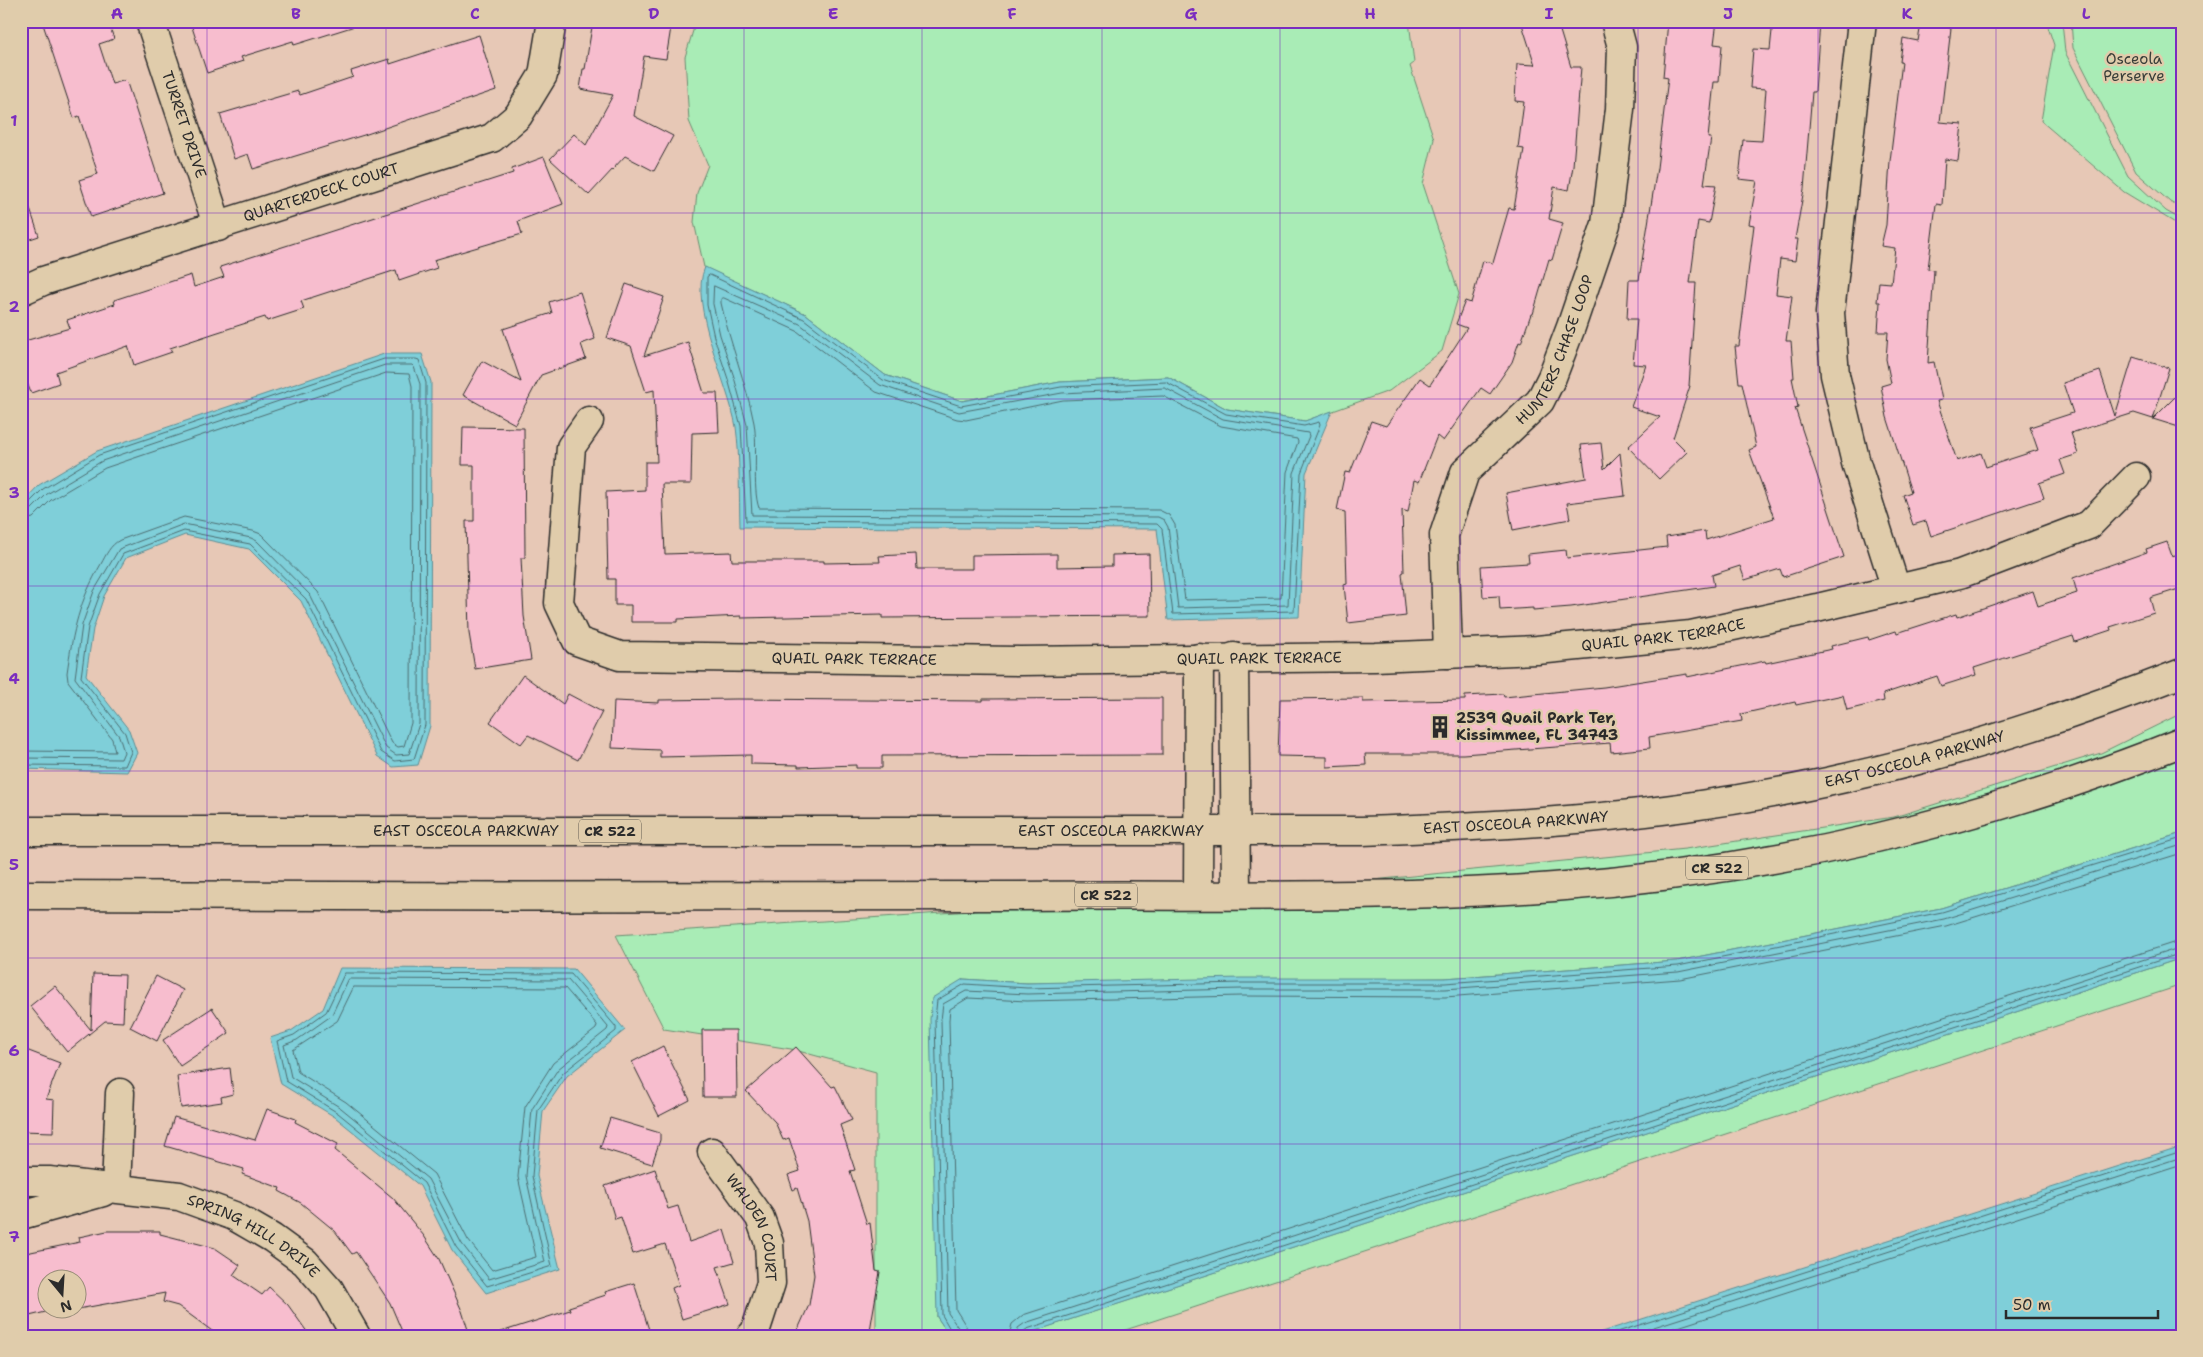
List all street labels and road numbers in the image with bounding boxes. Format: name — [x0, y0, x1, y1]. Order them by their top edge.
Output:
street label: TURRET DRIVE — [157, 68, 211, 181]
street label: QUARTERDECK COURT — [241, 158, 402, 227]
street label: HUNTERS CHASE LOOP — [1511, 272, 1598, 429]
street label: QUAIL PARK TERRACE — [1580, 614, 1747, 656]
street label: QUAIL PARK TERRACE — [1177, 647, 1342, 669]
street label: QUAIL PARK TERRACE — [772, 648, 937, 670]
street label: EAST OSCEOLA PARKWAY — [1823, 726, 2007, 792]
street label: EAST OSCEOLA PARKWAY — [1423, 806, 1609, 839]
road number: CR 522 — [579, 819, 641, 842]
street label: EAST OSCEOLA PARKWAY — [373, 821, 559, 841]
street label: EAST OSCEOLA PARKWAY — [1018, 821, 1204, 841]
road number: CR 522 — [1686, 856, 1748, 880]
road number: CR 522 — [1075, 884, 1137, 906]
street label: WALDEN COURT — [721, 1170, 781, 1282]
street label: SPRING HILL DRIVE — [184, 1190, 324, 1282]

